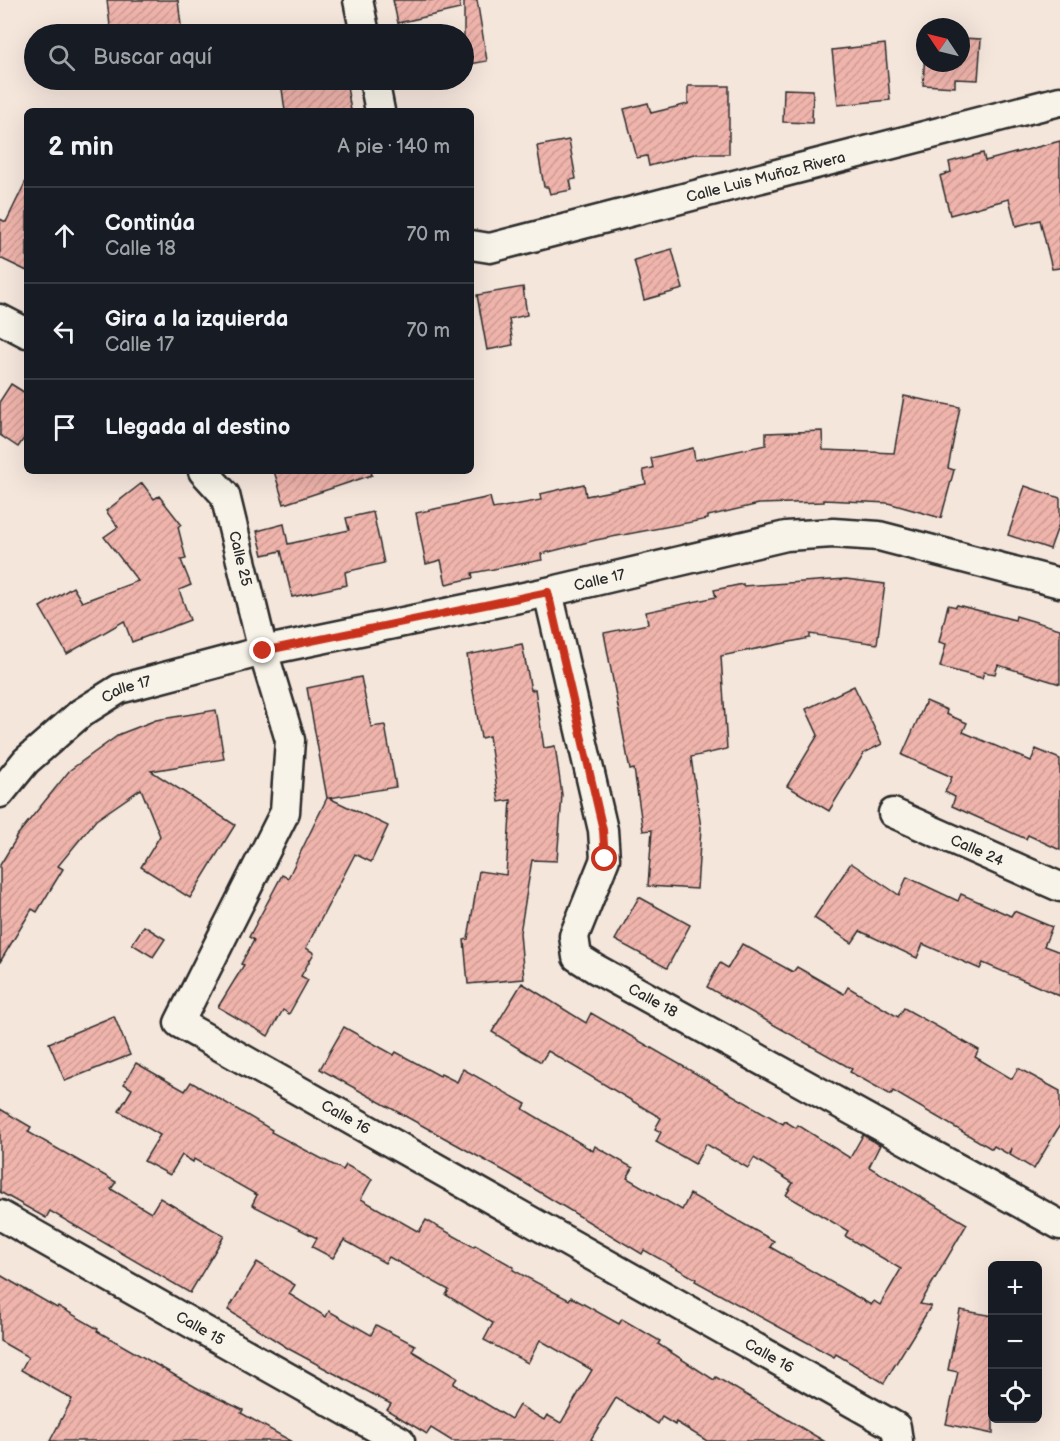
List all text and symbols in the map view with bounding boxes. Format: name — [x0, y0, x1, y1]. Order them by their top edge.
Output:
north arrow — [916, 18, 970, 72]
search box — [24, 24, 474, 90]
icon: search — [45, 41, 78, 74]
text: Buscar aquí — [93, 44, 212, 71]
text: 2 min — [48, 132, 114, 163]
text: A pie · 140 m — [338, 135, 450, 159]
street label: Calle Luis Muñoz Rivera — [684, 148, 847, 207]
text: Continúa — [105, 210, 195, 237]
icon: ahead — [48, 219, 81, 252]
text: 70 m — [406, 223, 450, 247]
text: Calle 18 — [105, 237, 176, 261]
text: Gira a la izquierda — [105, 306, 289, 333]
icon: left — [48, 315, 81, 348]
text: 70 m — [406, 319, 450, 343]
text: Calle 17 — [105, 333, 174, 357]
icon: arrive — [48, 411, 81, 444]
text: Llegada al destino — [105, 414, 290, 441]
street label: Calle 25 — [224, 529, 256, 588]
street label: Calle 17 — [572, 565, 628, 596]
route end — [249, 637, 275, 663]
street label: Calle 17 — [98, 672, 154, 708]
street label: Calle 24 — [947, 831, 1007, 871]
route start — [591, 845, 617, 871]
street label: Calle 18 — [625, 980, 681, 1022]
street label: Calle 16 — [318, 1096, 374, 1139]
map controls — [988, 1261, 1042, 1423]
button: + — [988, 1261, 1042, 1315]
street label: Calle 15 — [172, 1307, 228, 1350]
button: − — [988, 1315, 1042, 1369]
street label: Calle 16 — [741, 1335, 797, 1378]
button: locate — [988, 1369, 1042, 1423]

